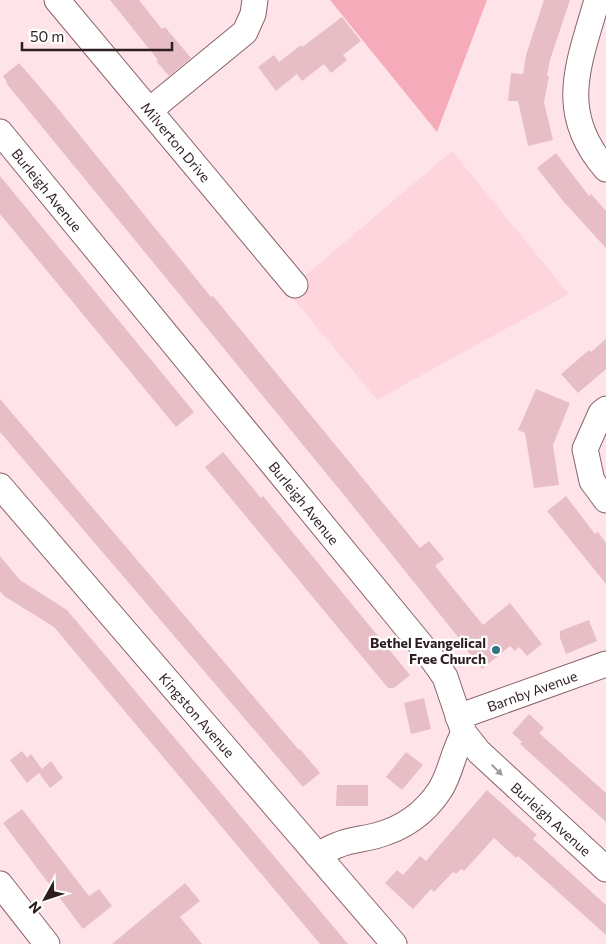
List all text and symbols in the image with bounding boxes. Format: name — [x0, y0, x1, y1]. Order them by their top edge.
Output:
scale bar — [22, 20, 172, 52]
text: 50 m — [30, 27, 64, 45]
street label: Milverton Drive — [138, 99, 214, 185]
street label: Burleigh Avenue — [8, 145, 86, 235]
street label: Burleigh Avenue — [265, 458, 343, 548]
place label: Bethel Evangelical Free Church — [370, 634, 486, 667]
marker: Bethel Evangelical Free Church — [490, 644, 502, 656]
street label: Barnby Avenue — [485, 667, 579, 715]
street label: Kingston Avenue — [156, 669, 238, 761]
one-way arrow — [490, 764, 502, 776]
street label: Burleigh Avenue — [507, 779, 595, 859]
north arrow — [20, 874, 70, 924]
text: N — [25, 898, 45, 917]

